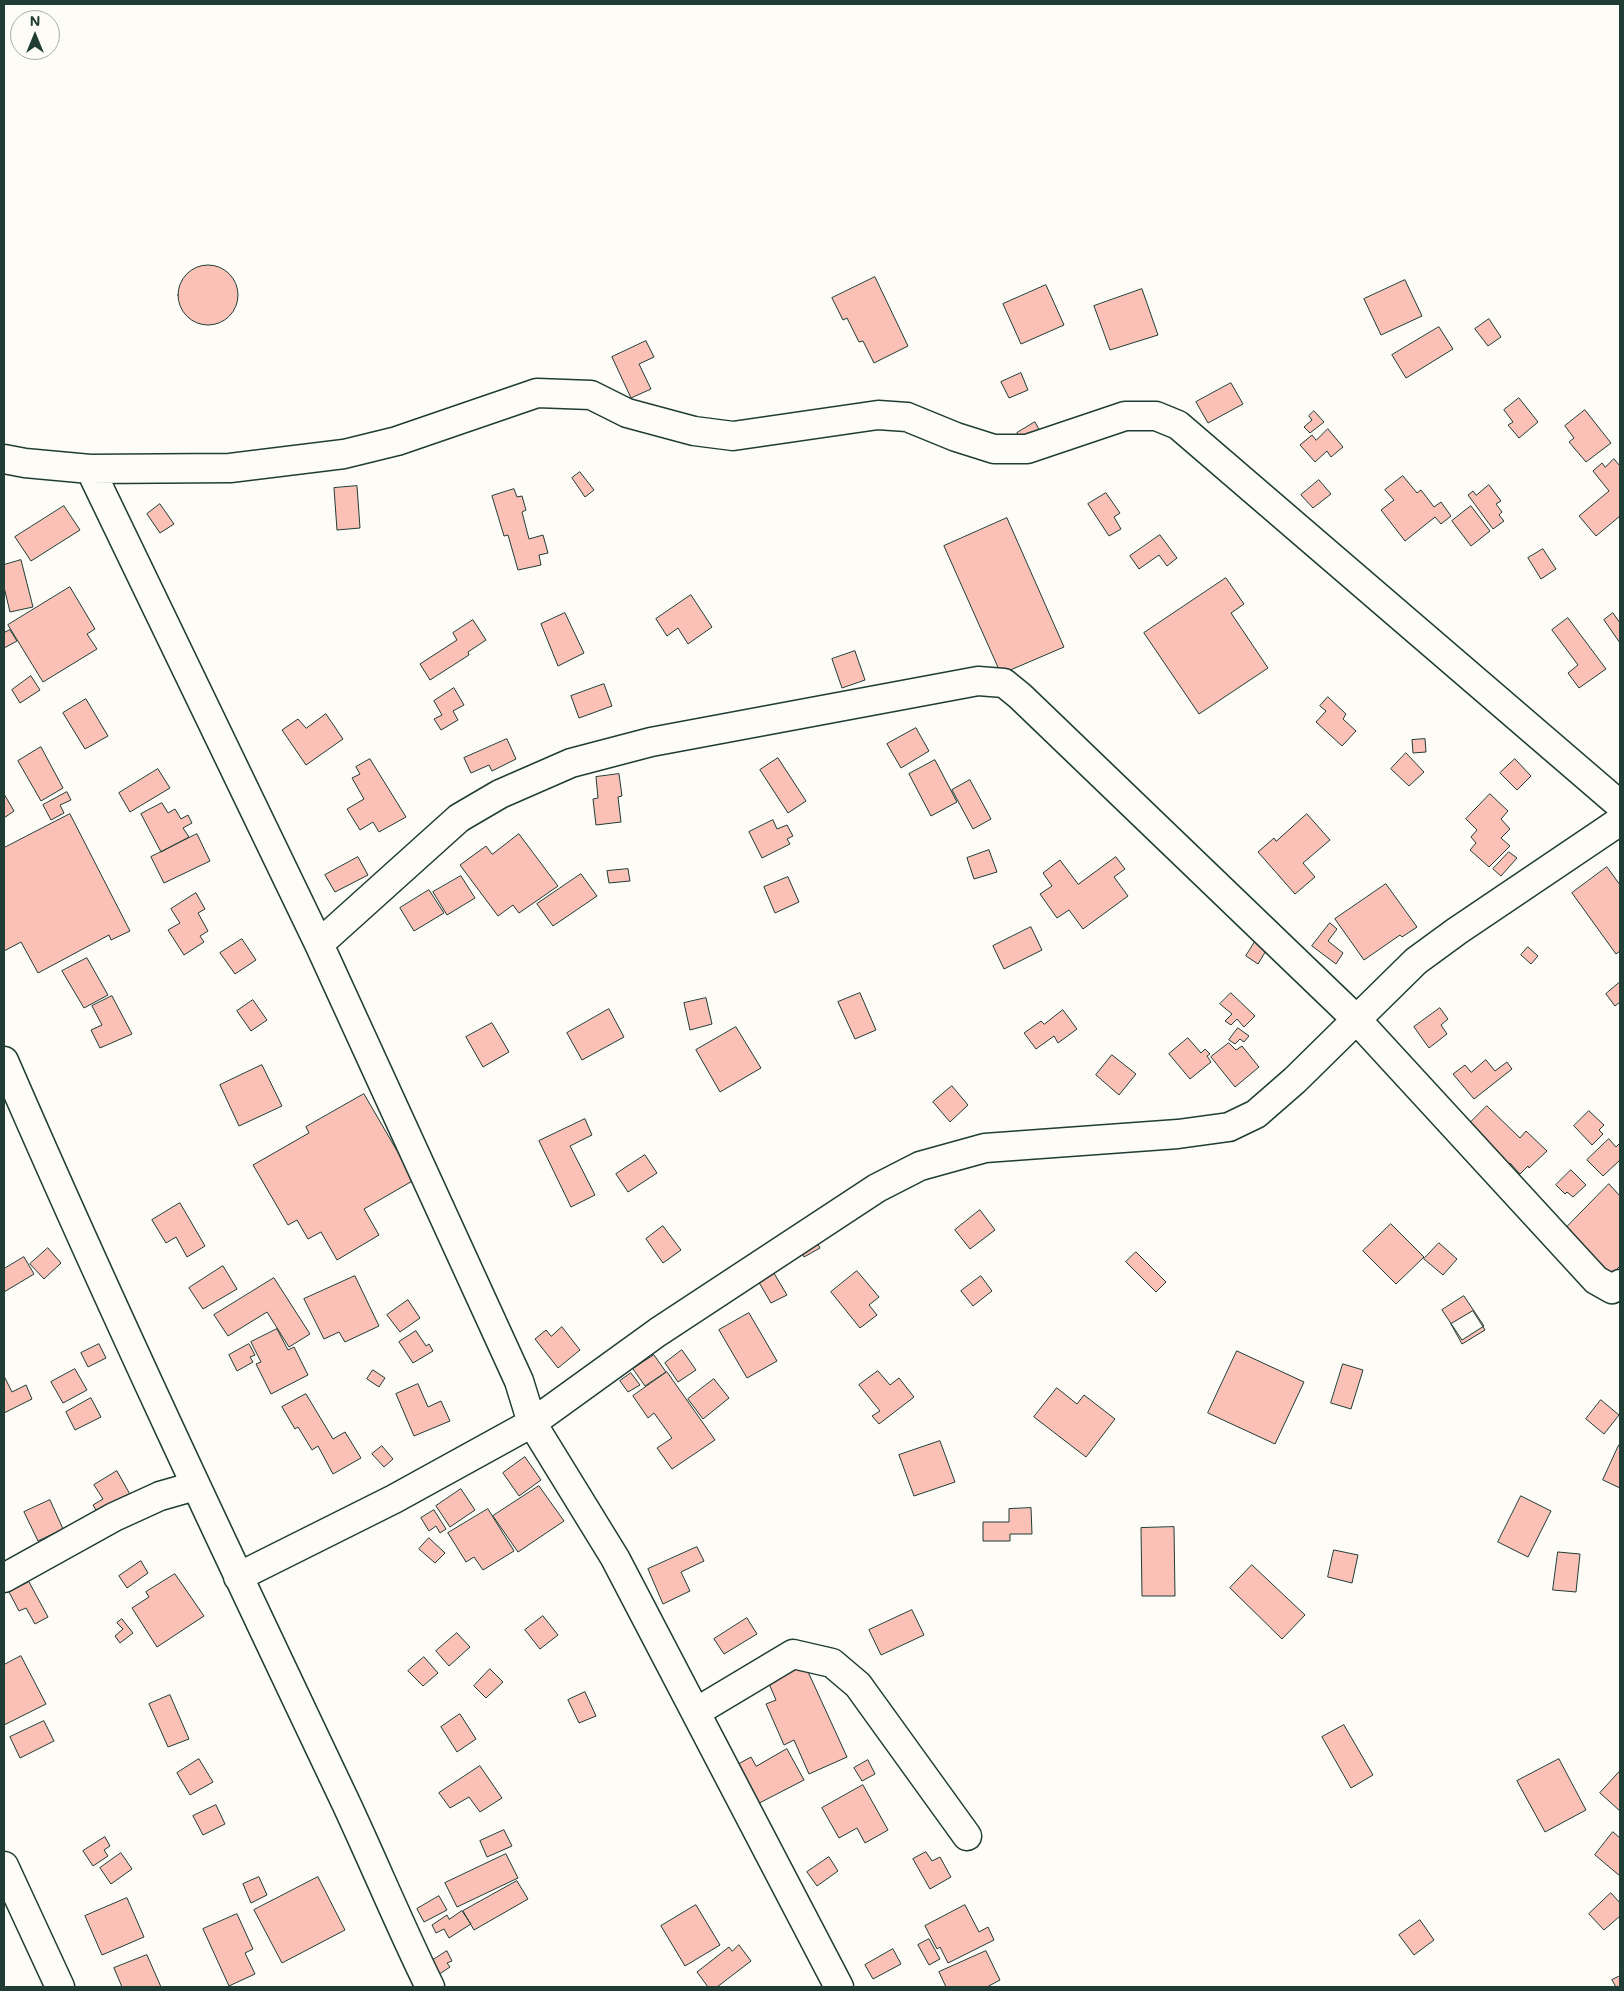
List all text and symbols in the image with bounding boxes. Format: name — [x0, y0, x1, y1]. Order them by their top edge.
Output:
north arrow — [10, 10, 60, 60]
text: N — [30, 11, 40, 30]

